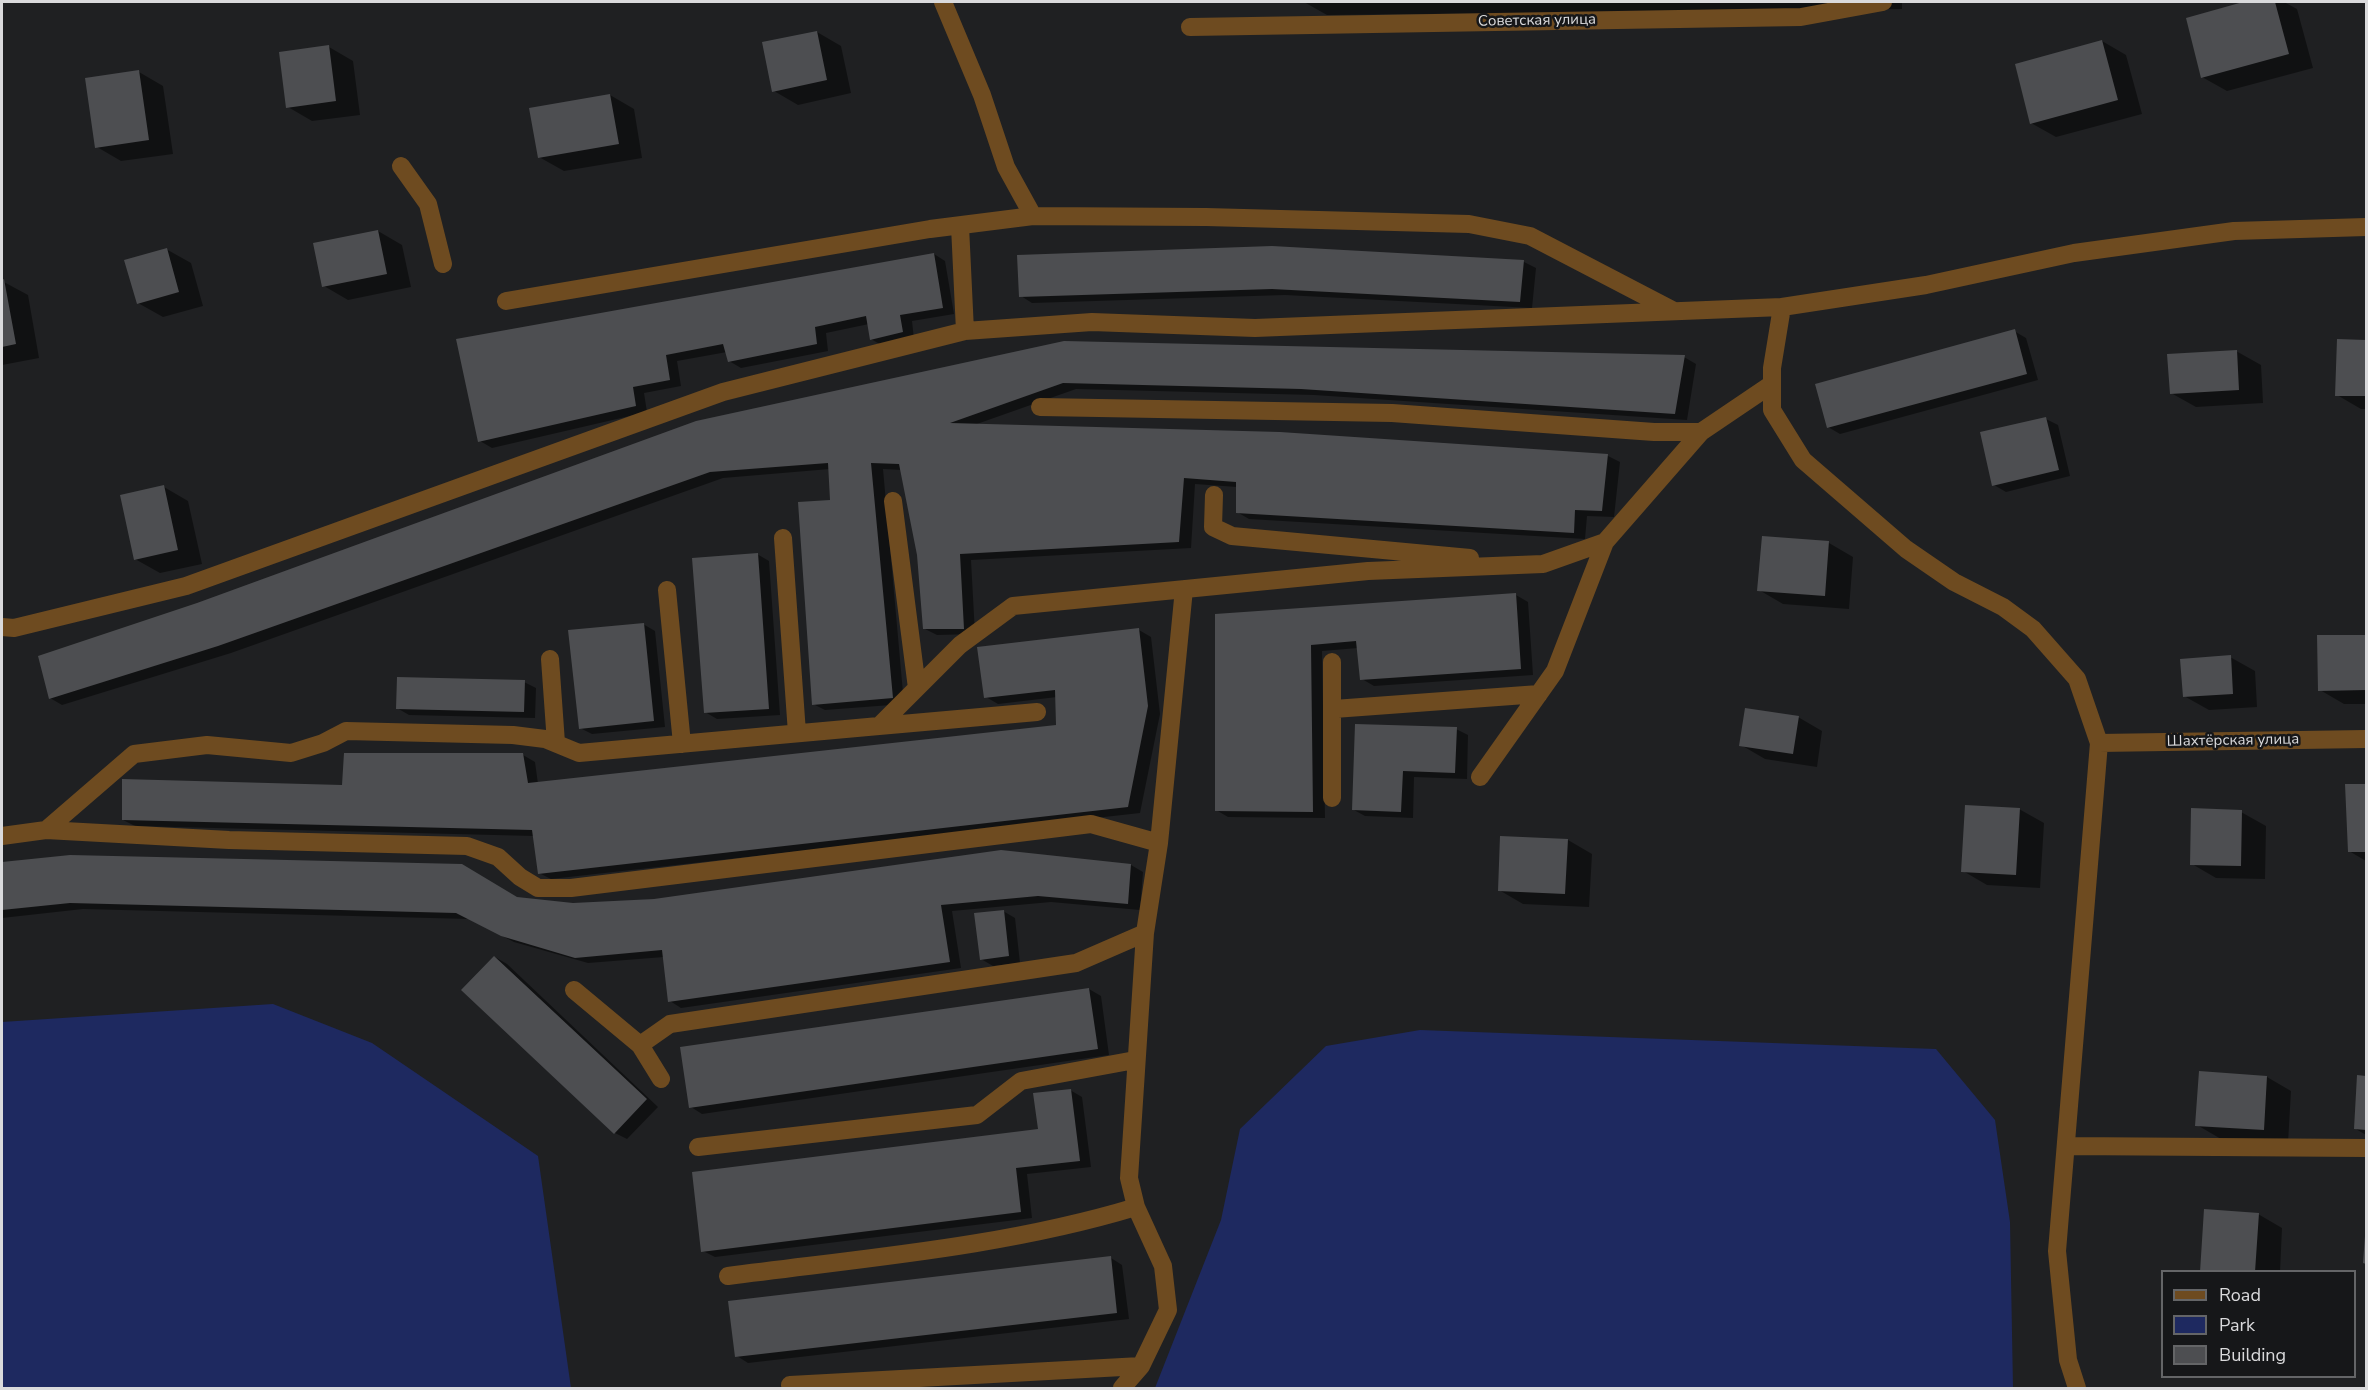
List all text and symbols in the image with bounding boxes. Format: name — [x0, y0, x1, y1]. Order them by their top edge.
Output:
street label: Советская улица — [1478, 11, 1596, 31]
street label: Шахтёрская улица — [2167, 731, 2299, 751]
legend — [2161, 1270, 2356, 1378]
text: Road — [2219, 1283, 2261, 1307]
text: Park — [2219, 1313, 2255, 1337]
text: Building — [2219, 1343, 2286, 1367]

